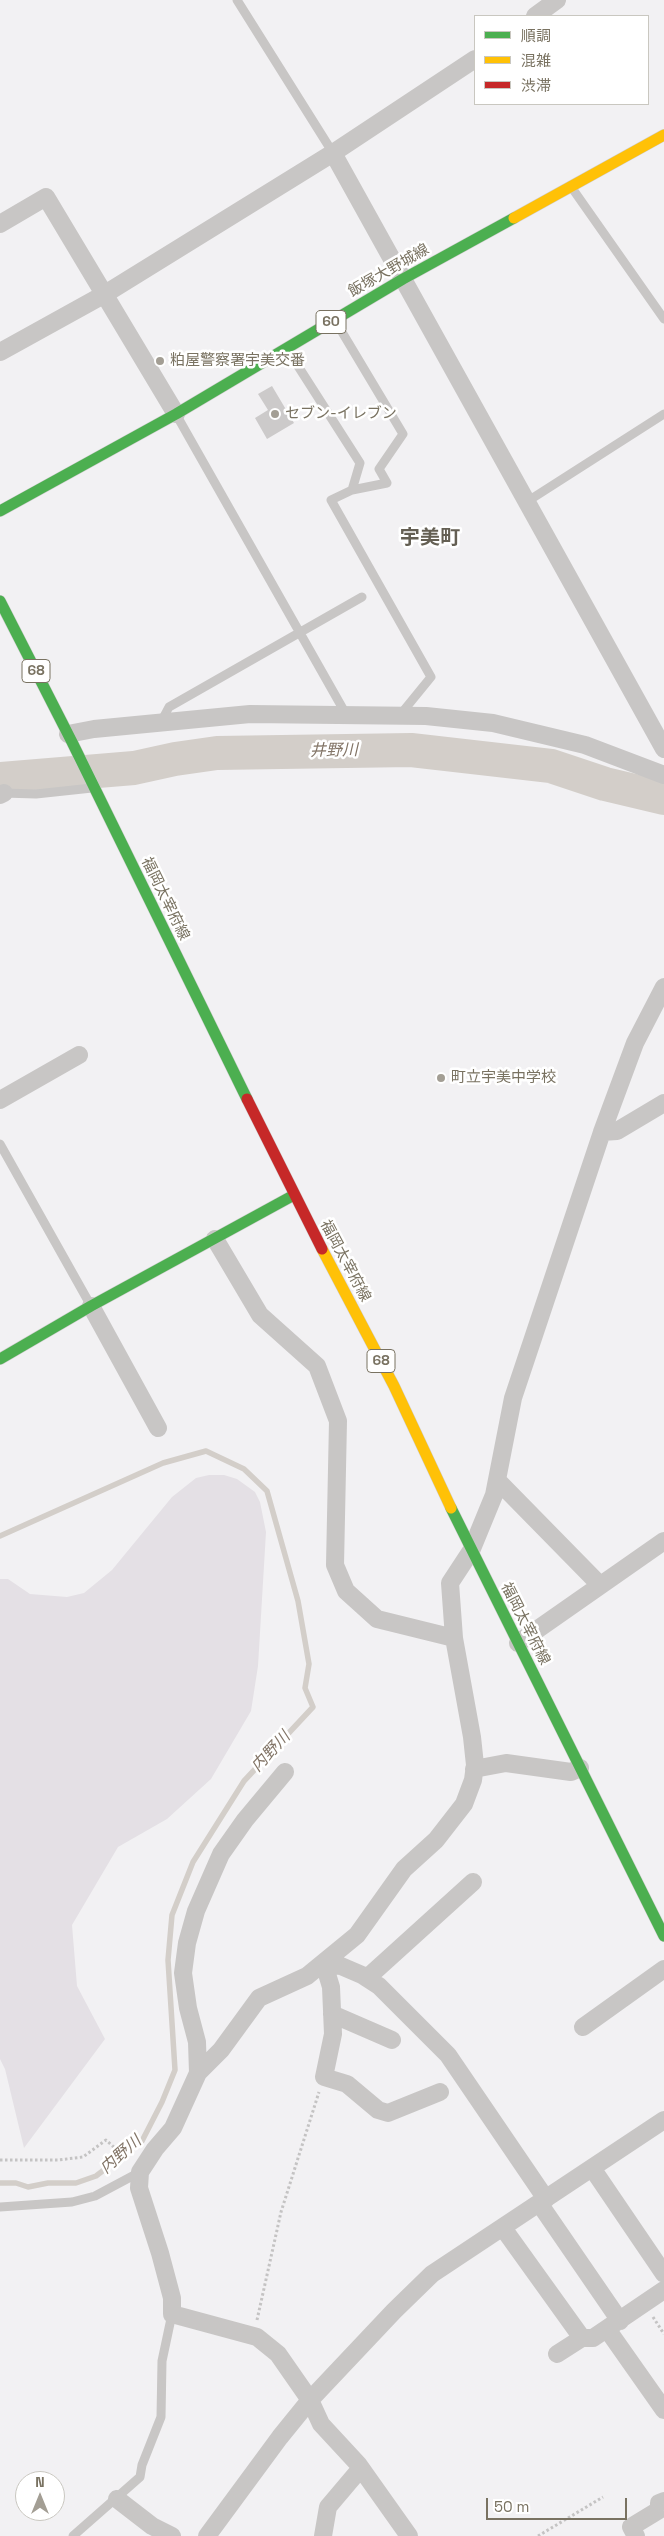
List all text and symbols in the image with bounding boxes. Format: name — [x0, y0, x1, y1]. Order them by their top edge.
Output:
legend — [474, 15, 649, 105]
text: 順調 — [521, 26, 551, 45]
text: 混雑 — [521, 51, 551, 70]
text: 渋滞 — [521, 76, 551, 95]
street label: 飯塚大野城線 — [346, 241, 432, 301]
road number: 60 — [316, 311, 346, 334]
place label: 粕屋警察署宇美交番 — [170, 352, 305, 370]
marker: 粕屋警察署宇美交番 — [154, 355, 166, 367]
place label: セブン-イレブン — [285, 405, 397, 423]
marker: セブン-イレブン — [269, 408, 281, 420]
district label: 宇美町 — [400, 527, 460, 551]
road number: 68 — [22, 659, 50, 682]
water label: 井野川 — [310, 741, 358, 761]
street label: 福岡太宰府線 — [137, 855, 193, 943]
place label: 町立宇美中学校 — [451, 1069, 556, 1087]
marker: 町立宇美中学校 — [435, 1072, 447, 1084]
street label: 福岡太宰府線 — [316, 1217, 374, 1305]
road number: 68 — [367, 1350, 395, 1372]
street label: 福岡太宰府線 — [497, 1580, 553, 1668]
water label: 内野川 — [248, 1728, 294, 1776]
water label: 内野川 — [97, 2132, 145, 2178]
north arrow — [15, 2471, 65, 2521]
text: N — [35, 2473, 45, 2491]
scale bar — [489, 2488, 630, 2520]
text: 50 m — [494, 2497, 529, 2516]

